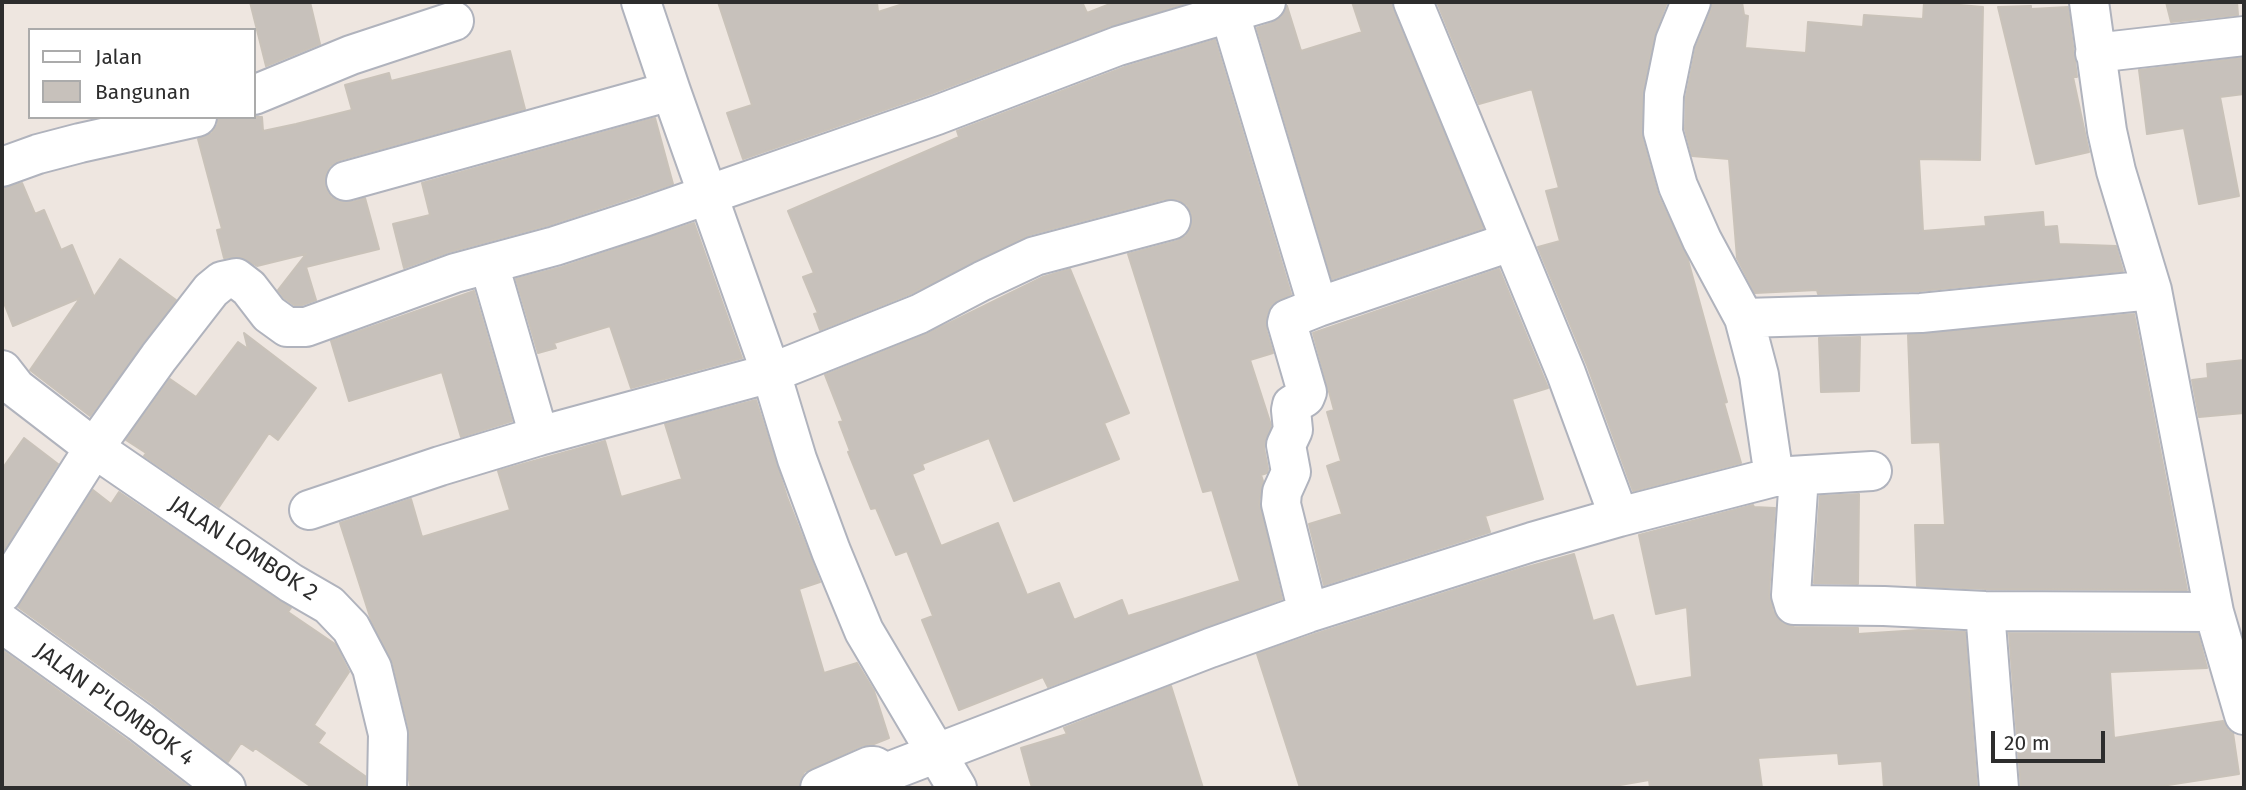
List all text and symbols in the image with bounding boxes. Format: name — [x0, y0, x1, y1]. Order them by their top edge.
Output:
legend — [28, 28, 256, 119]
text: Jalan — [95, 44, 142, 70]
text: Bangunan — [95, 79, 190, 105]
street label: JALAN LOMBOK 2 — [164, 491, 322, 607]
street label: JALAN P'LOMBOK 4 — [29, 638, 199, 772]
scale bar — [1994, 716, 2108, 760]
text: 20 m — [2004, 730, 2050, 756]

